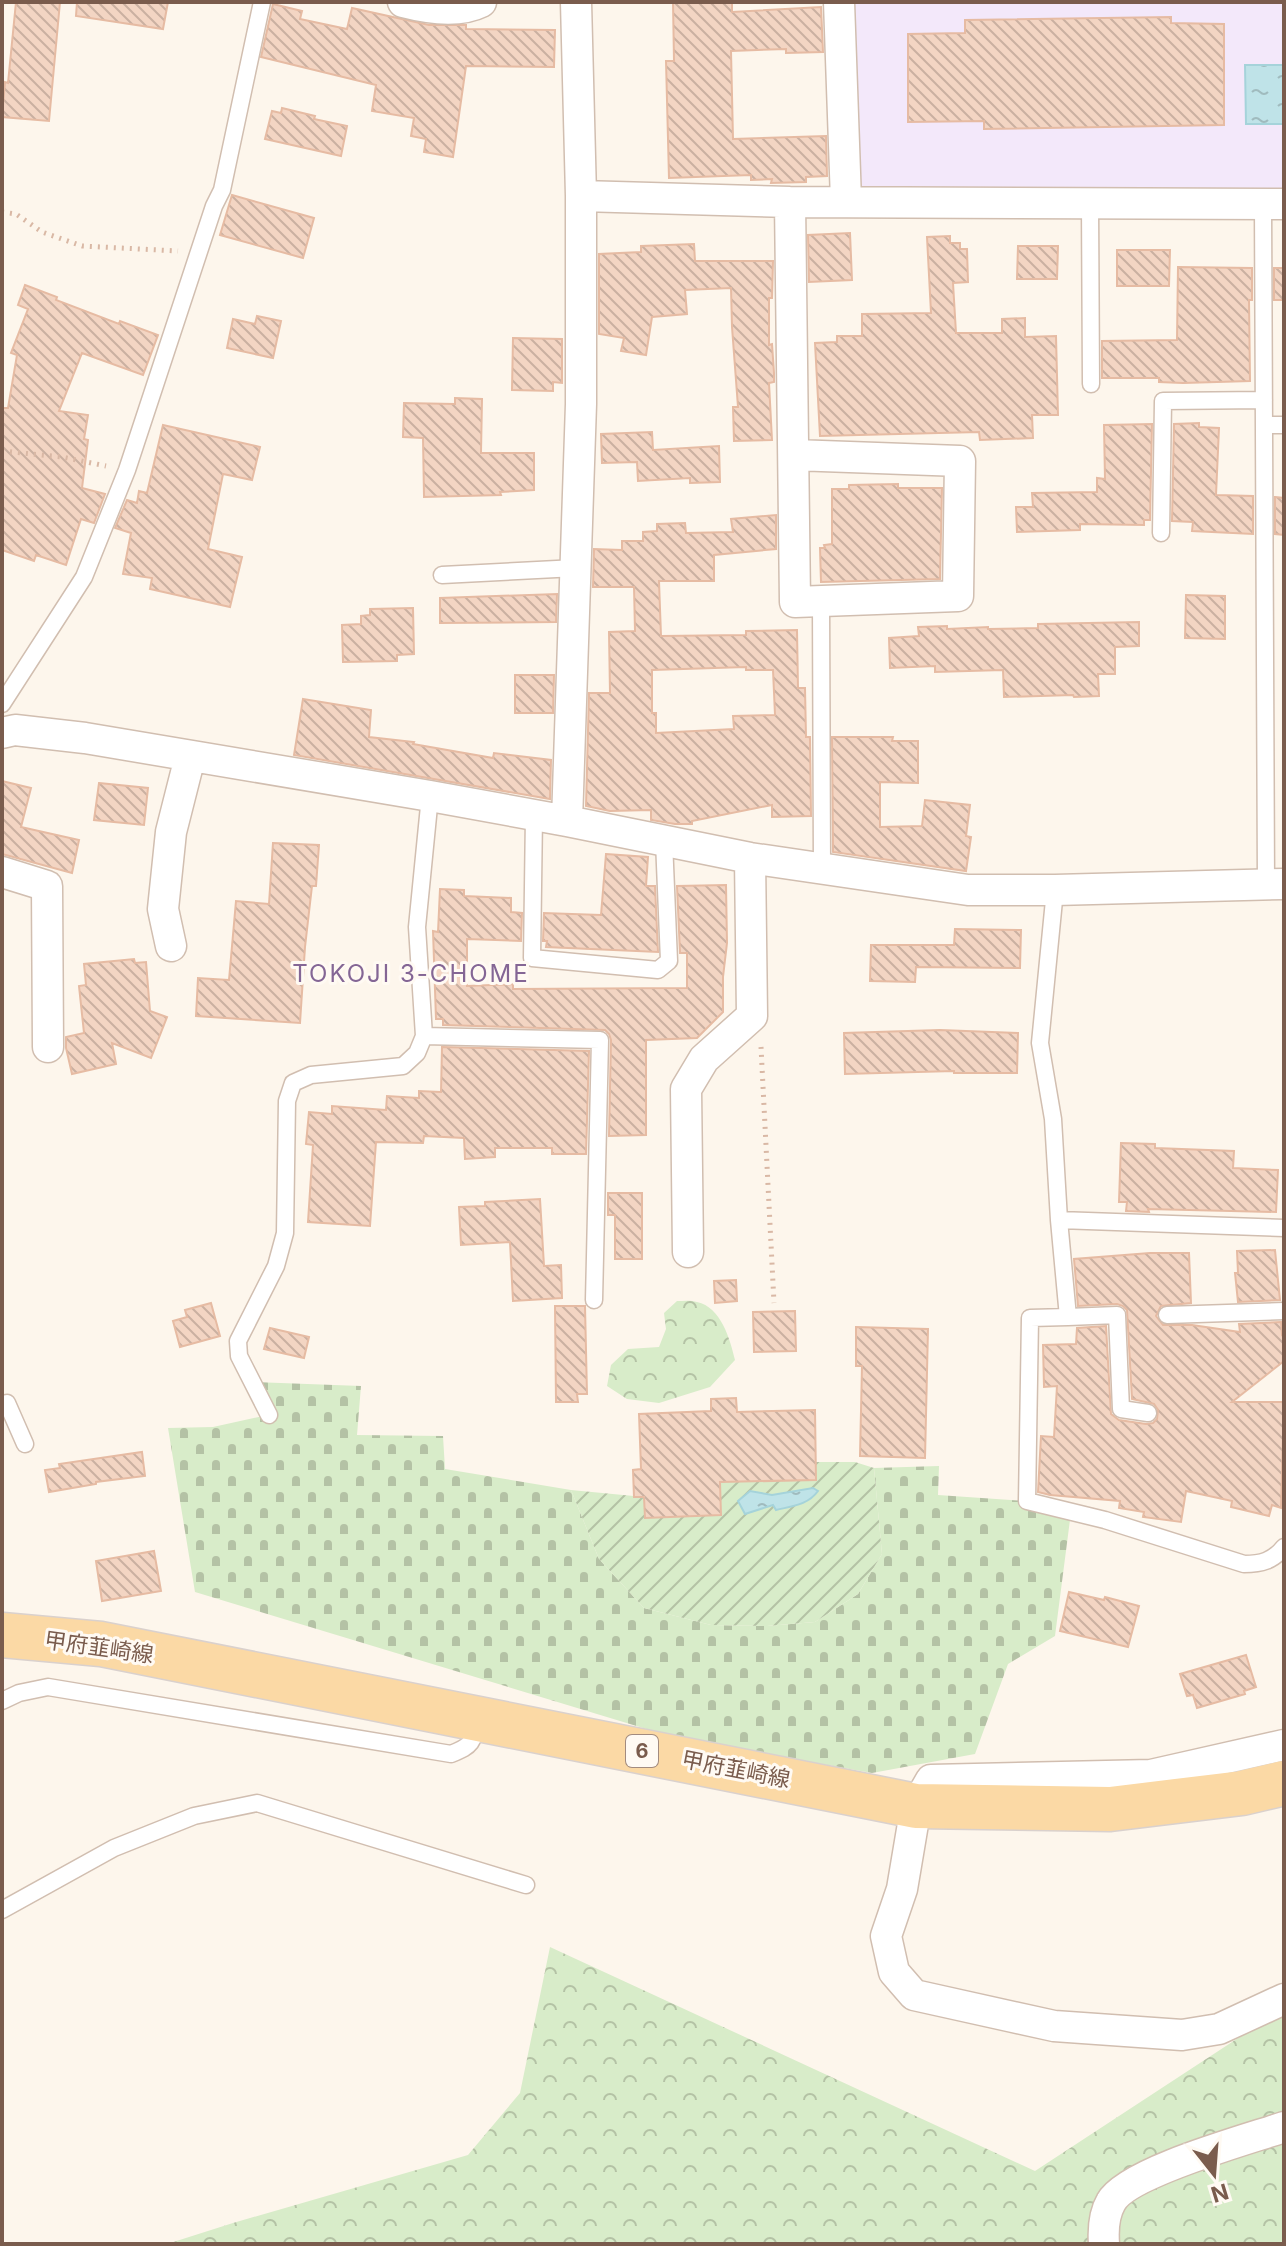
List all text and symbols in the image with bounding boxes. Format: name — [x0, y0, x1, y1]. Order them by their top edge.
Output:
district label: TOKOJI 3-CHOME — [292, 959, 530, 988]
street label: 甲府韮崎線 — [43, 1626, 155, 1668]
road number: 6 — [626, 1735, 658, 1767]
street label: 甲府韮崎線 — [680, 1746, 792, 1792]
north arrow — [1174, 2134, 1254, 2214]
text: N — [1208, 2178, 1232, 2208]

